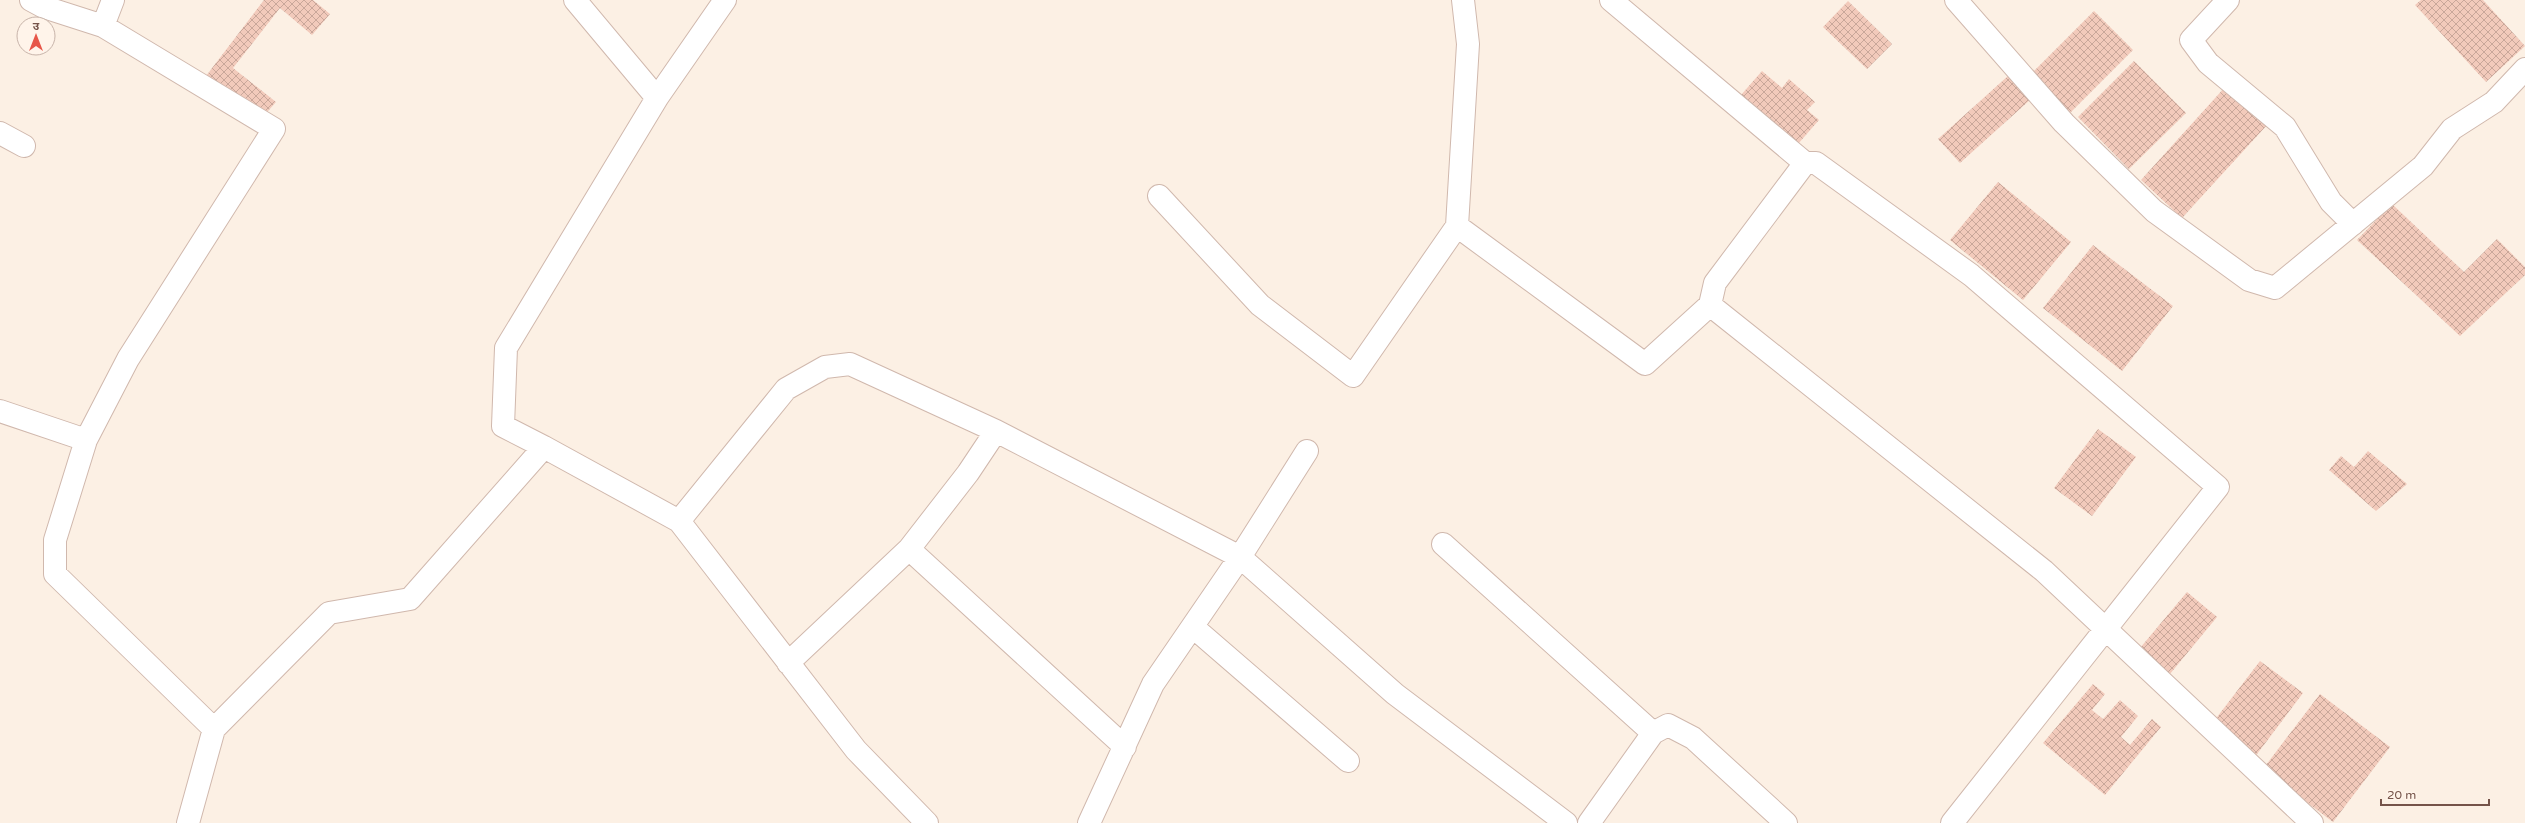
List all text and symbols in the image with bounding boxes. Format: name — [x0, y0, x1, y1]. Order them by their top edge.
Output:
north arrow — [16, 16, 56, 56]
text: उ — [33, 20, 40, 33]
scale bar — [2381, 781, 2489, 807]
text: 20 m — [2387, 788, 2416, 802]

